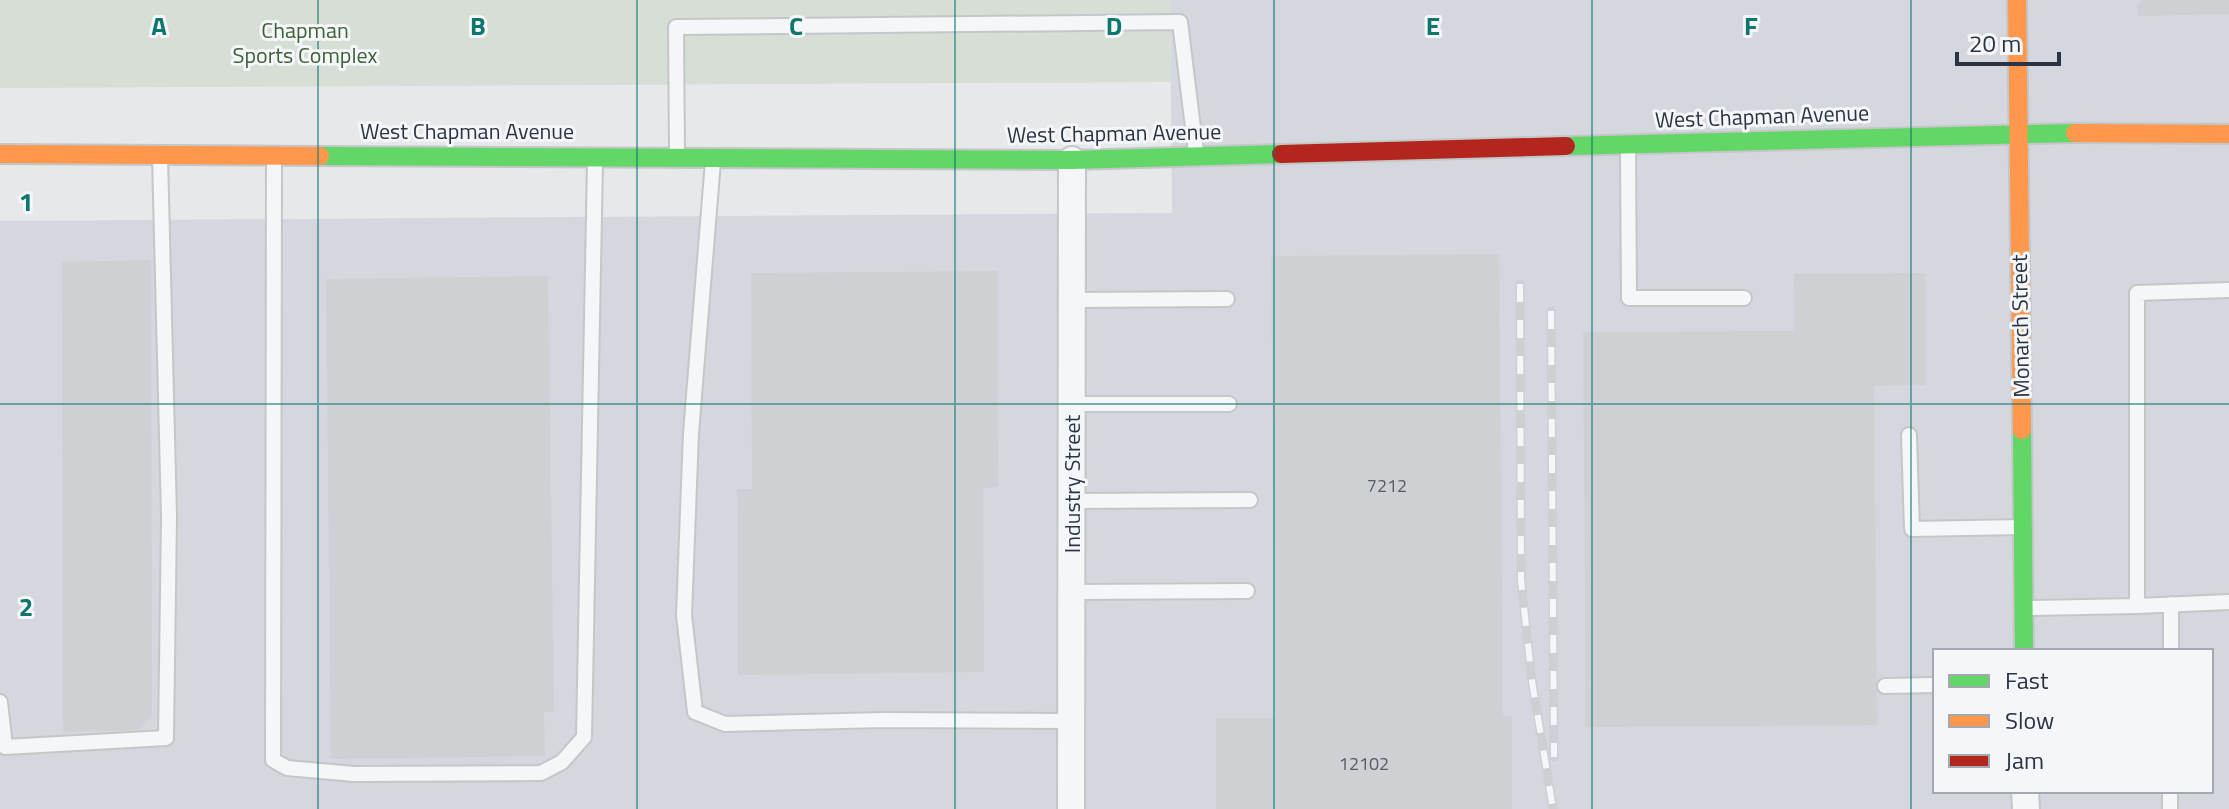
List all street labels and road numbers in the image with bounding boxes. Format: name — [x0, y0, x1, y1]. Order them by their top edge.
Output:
street label: West Chapman Avenue — [1654, 95, 1870, 137]
street label: West Chapman Avenue — [360, 114, 574, 148]
street label: West Chapman Avenue — [1007, 114, 1221, 152]
street label: Monarch Street — [2002, 254, 2038, 398]
street label: Industry Street — [1055, 415, 1089, 553]

